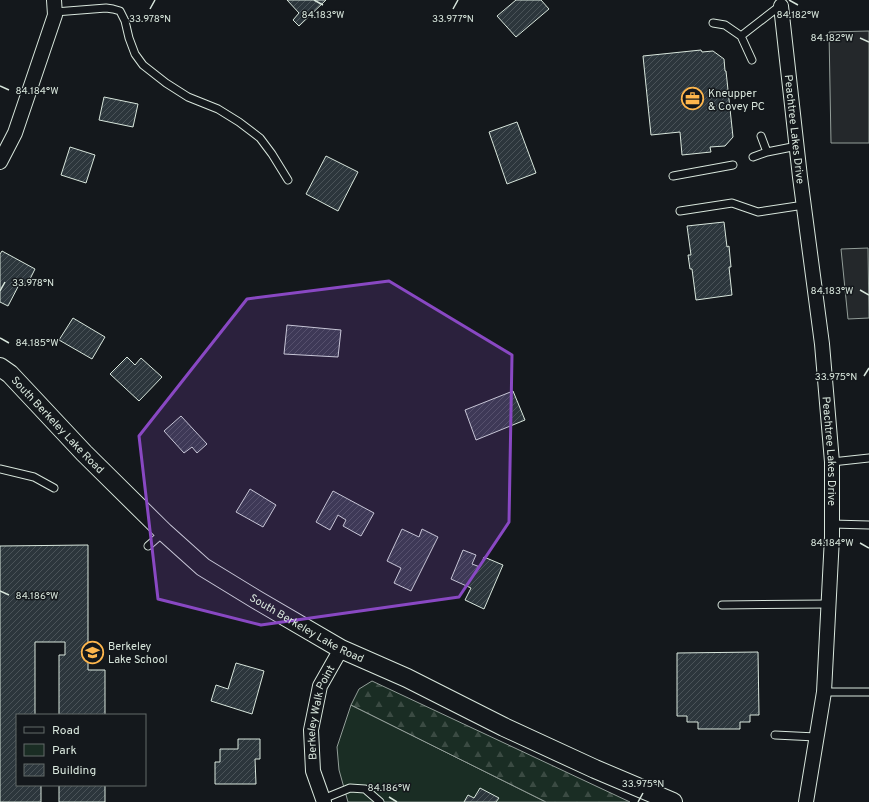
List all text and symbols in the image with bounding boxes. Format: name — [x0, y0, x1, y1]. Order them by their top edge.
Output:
text: 84.183°W — [302, 9, 344, 22]
text: 84.182°W — [777, 9, 819, 22]
text: 33.978°N — [129, 13, 171, 26]
text: 33.977°N — [432, 13, 474, 26]
text: 84.182°W — [811, 32, 853, 45]
street label: Peachtree Lakes Drive — [781, 74, 807, 185]
text: 84.184°W — [15, 85, 59, 98]
office icon: Kneupper & Covey PC — [680, 86, 706, 112]
place label: Kneupper & Covey PC — [708, 87, 765, 114]
text: 33.978°N — [12, 277, 54, 290]
text: 84.183°W — [811, 285, 853, 298]
text: 84.185°W — [15, 337, 59, 350]
text: 33.975°N — [815, 371, 857, 384]
street label: South Berkeley Lake Road — [8, 374, 107, 477]
street label: Peachtree Lakes Drive — [818, 396, 838, 506]
text: 84.184°W — [810, 537, 854, 550]
text: 84.186°W — [16, 590, 58, 603]
street label: South Berkeley Lake Road — [247, 591, 366, 666]
school or university icon: Berkeley Lake School — [79, 639, 105, 665]
place label: Berkeley Lake School — [108, 640, 168, 667]
street label: Berkeley Walk Point — [305, 663, 338, 760]
legend — [16, 714, 146, 786]
text: Road — [52, 723, 80, 739]
text: Park — [52, 743, 77, 759]
text: Building — [52, 763, 96, 779]
text: 33.975°N — [622, 778, 664, 791]
text: 84.186°W — [368, 782, 410, 795]

